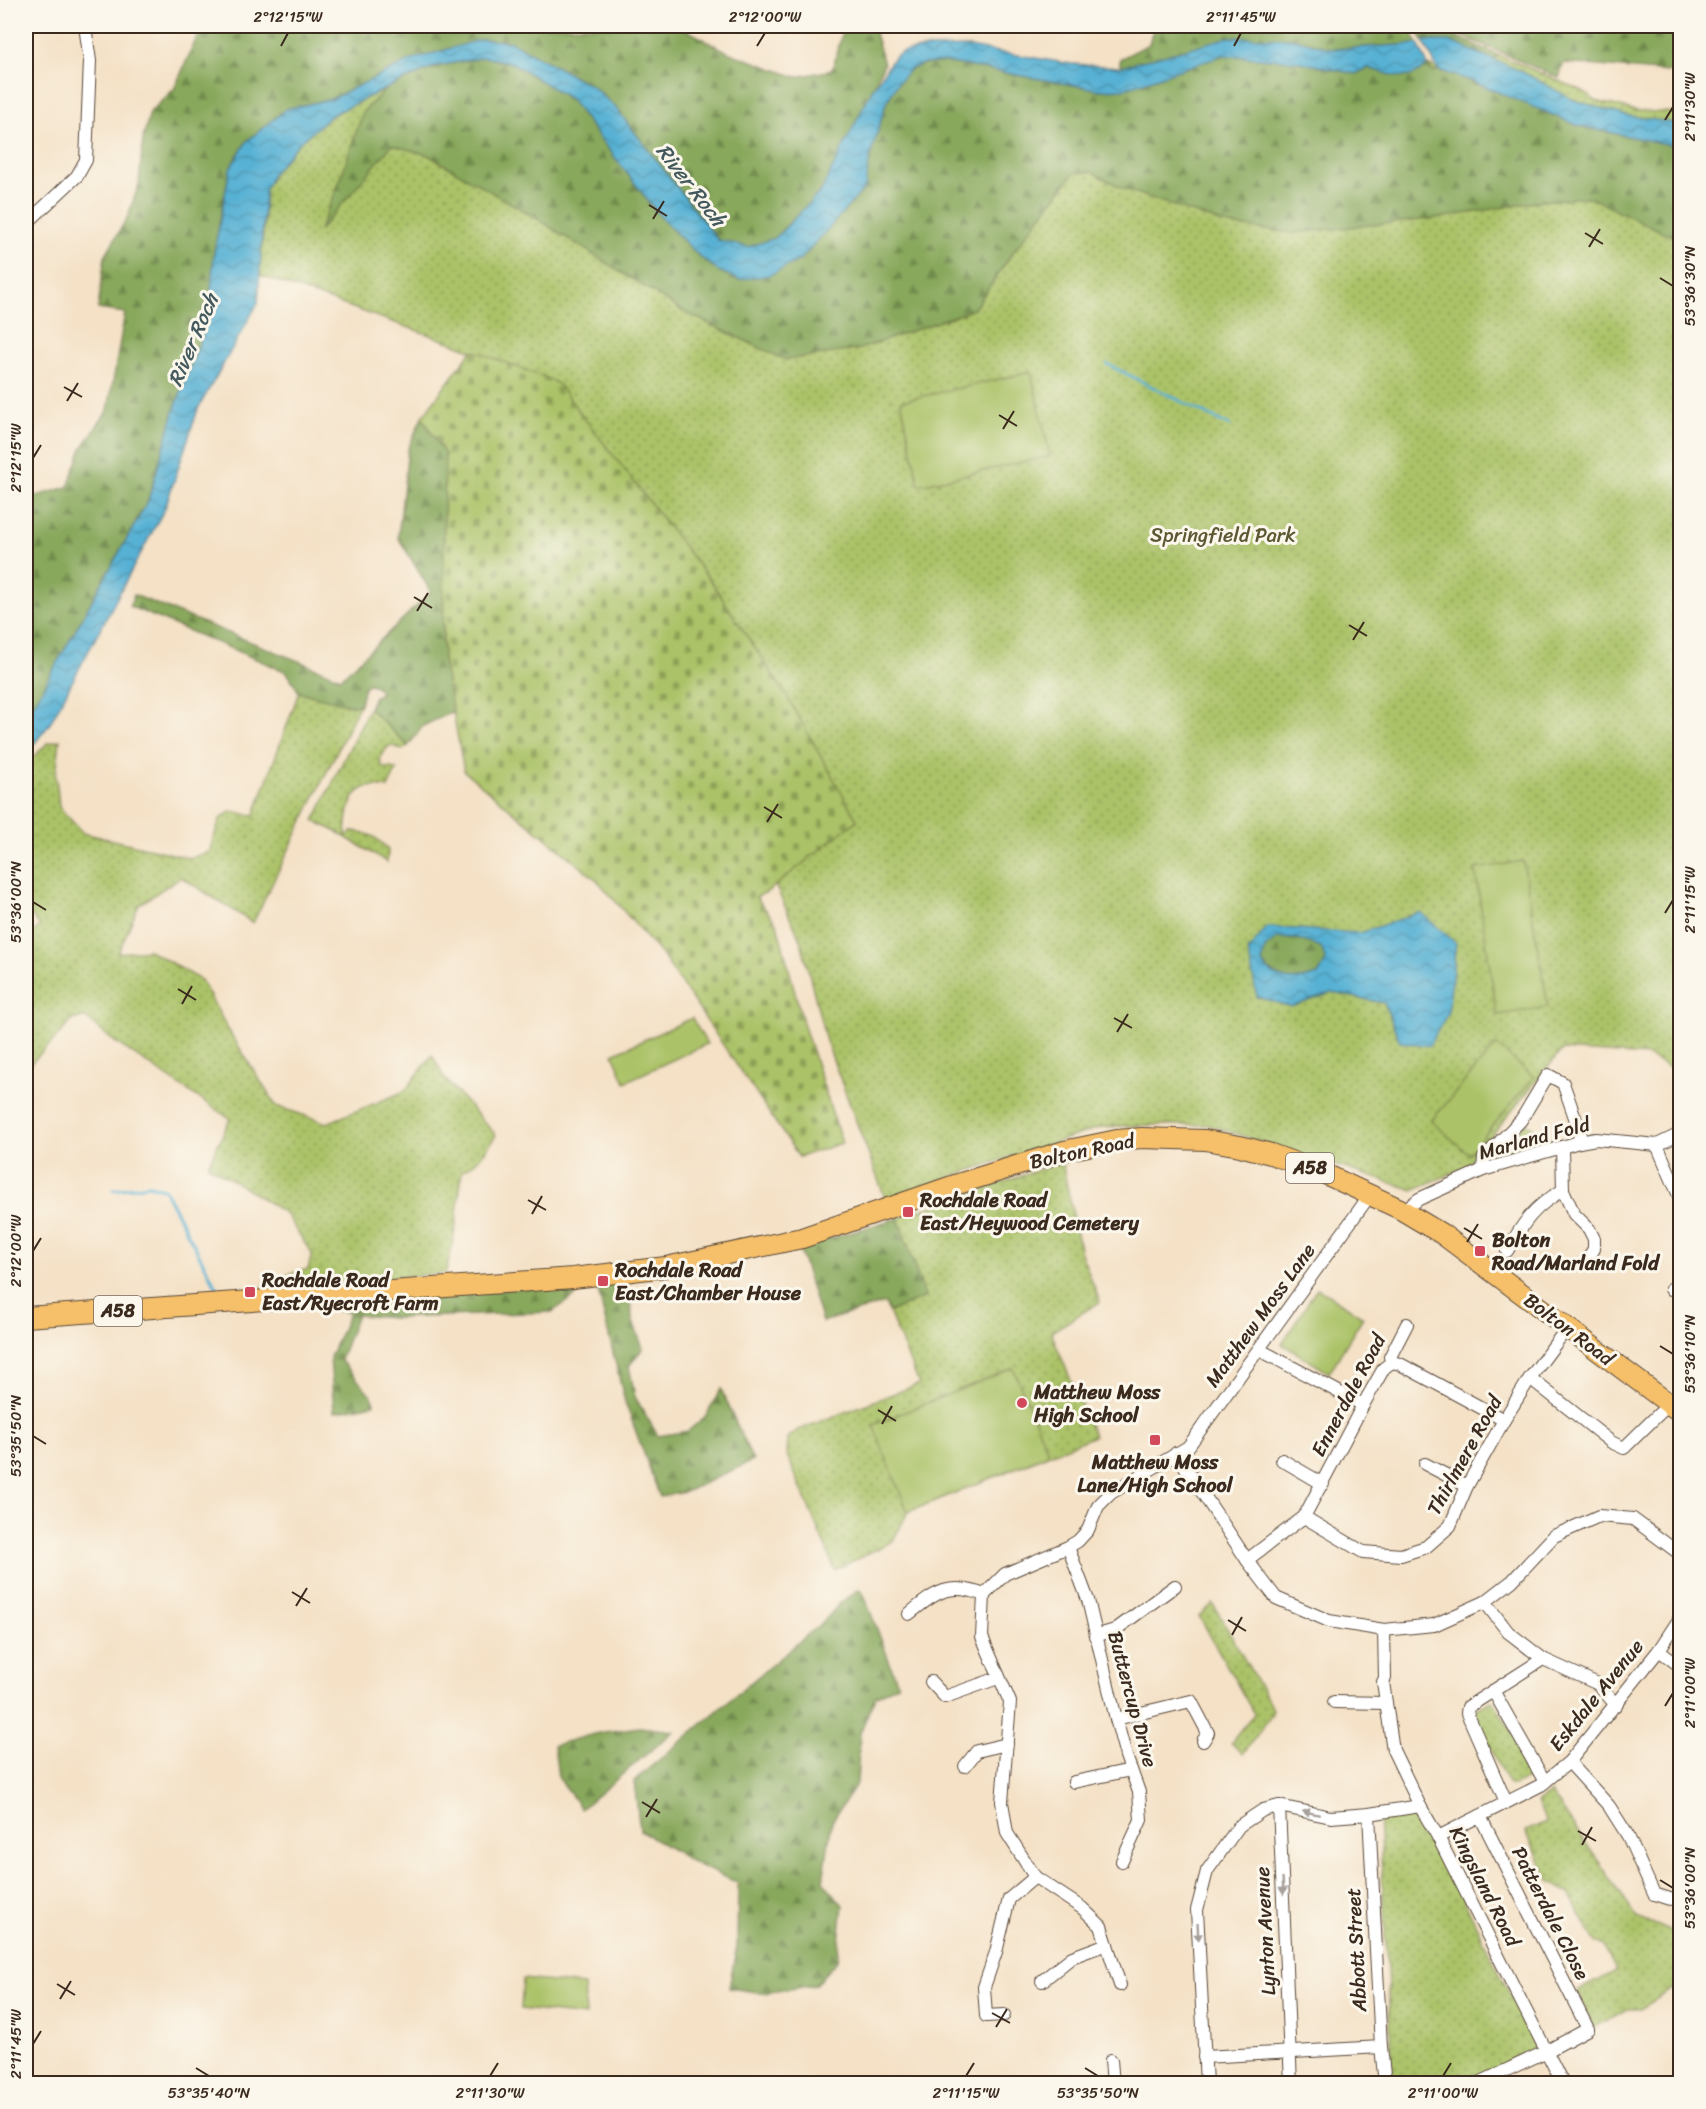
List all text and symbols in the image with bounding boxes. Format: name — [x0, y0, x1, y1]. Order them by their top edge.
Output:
text: 2°12'15"W — [253, 4, 323, 30]
text: 2°12'00"W — [729, 4, 802, 30]
text: 2°11'45"W — [1206, 4, 1276, 30]
text: 2°11'30"W — [1677, 72, 1703, 142]
water label: River Roch — [646, 135, 737, 237]
text: 53°36'30"N — [1677, 245, 1703, 326]
water label: River Roch — [156, 286, 230, 392]
text: 2°12'15"W — [3, 423, 29, 493]
park label: Springfield Park — [1150, 518, 1296, 553]
text: 53°36'00"N — [3, 861, 29, 943]
text: 2°11'15"W — [1677, 866, 1703, 933]
street label: Marland Fold — [1475, 1106, 1595, 1170]
street label: Bolton Road — [1027, 1123, 1139, 1180]
road number: A58 — [1286, 1153, 1334, 1183]
place label: Rochdale Road East/Heywood Cemetery — [919, 1183, 1139, 1241]
marker: Rochdale Road East/Heywood Cemetery — [901, 1205, 915, 1219]
text: 2°12'00"W — [3, 1214, 29, 1287]
place label: Bolton Road/Marland Fold — [1491, 1223, 1661, 1281]
street label: Matthew Moss Lane — [1196, 1236, 1325, 1395]
marker: Bolton Road/Marland Fold — [1473, 1244, 1487, 1258]
place label: Rochdale Road East/Chamber House — [614, 1253, 802, 1311]
place label: Rochdale Road East/Ryecroft Farm — [261, 1263, 439, 1321]
marker: Rochdale Road East/Chamber House — [596, 1274, 610, 1288]
street label: Bolton Road — [1516, 1284, 1623, 1376]
marker: Rochdale Road East/Ryecroft Farm — [243, 1285, 257, 1299]
road number: A58 — [94, 1296, 142, 1326]
text: 53°36'10"N — [1677, 1314, 1703, 1393]
street label: Ennerdale Road — [1301, 1326, 1396, 1463]
place label: Matthew Moss High School — [1033, 1375, 1161, 1433]
street label: Thirlmere Road — [1417, 1388, 1513, 1522]
text: 53°35'50"N — [3, 1394, 29, 1477]
marker: Matthew Moss High School — [1015, 1396, 1029, 1410]
marker: Matthew Moss Lane/High School — [1148, 1433, 1162, 1447]
place label: Matthew Moss Lane/High School — [1078, 1445, 1234, 1503]
street label: Buttercup Drive — [1097, 1627, 1168, 1771]
street label: Eskdale Avenue — [1540, 1631, 1653, 1759]
text: 2°11'00"W — [1677, 1657, 1703, 1728]
one-way arrow — [1301, 1808, 1320, 1817]
street label: Kingsland Road — [1439, 1820, 1531, 1954]
street label: Patterdale Close — [1502, 1840, 1599, 1987]
text: 53°36'00"N — [1677, 1847, 1703, 1929]
street label: Lynton Avenue — [1245, 1866, 1286, 1996]
one-way arrow — [1278, 1876, 1287, 1895]
street label: Abbott Street — [1336, 1887, 1377, 2014]
one-way arrow — [1194, 1922, 1203, 1941]
text: 2°11'45"W — [3, 2009, 29, 2079]
text: 53°35'40"N — [168, 2080, 251, 2106]
text: 2°11'30"W — [455, 2080, 525, 2106]
text: 2°11'15"W — [933, 2080, 1000, 2106]
text: 53°35'50"N — [1057, 2080, 1140, 2106]
text: 2°11'00"W — [1408, 2080, 1479, 2106]

